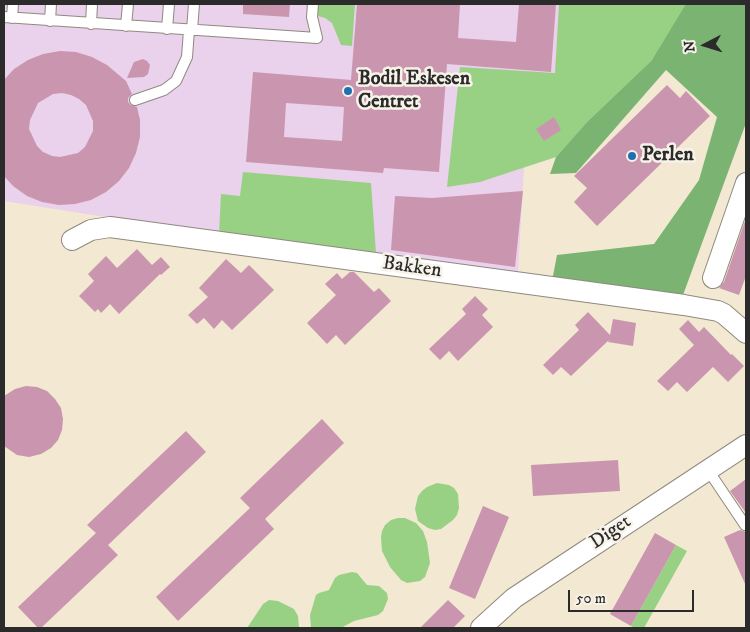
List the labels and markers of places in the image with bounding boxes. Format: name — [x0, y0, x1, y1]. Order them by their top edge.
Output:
place label: Bodil Eskesen Centret — [358, 68, 470, 115]
marker: Bodil Eskesen Centret — [342, 85, 354, 97]
place label: Perlen — [642, 144, 694, 168]
marker: Perlen — [626, 150, 638, 162]

